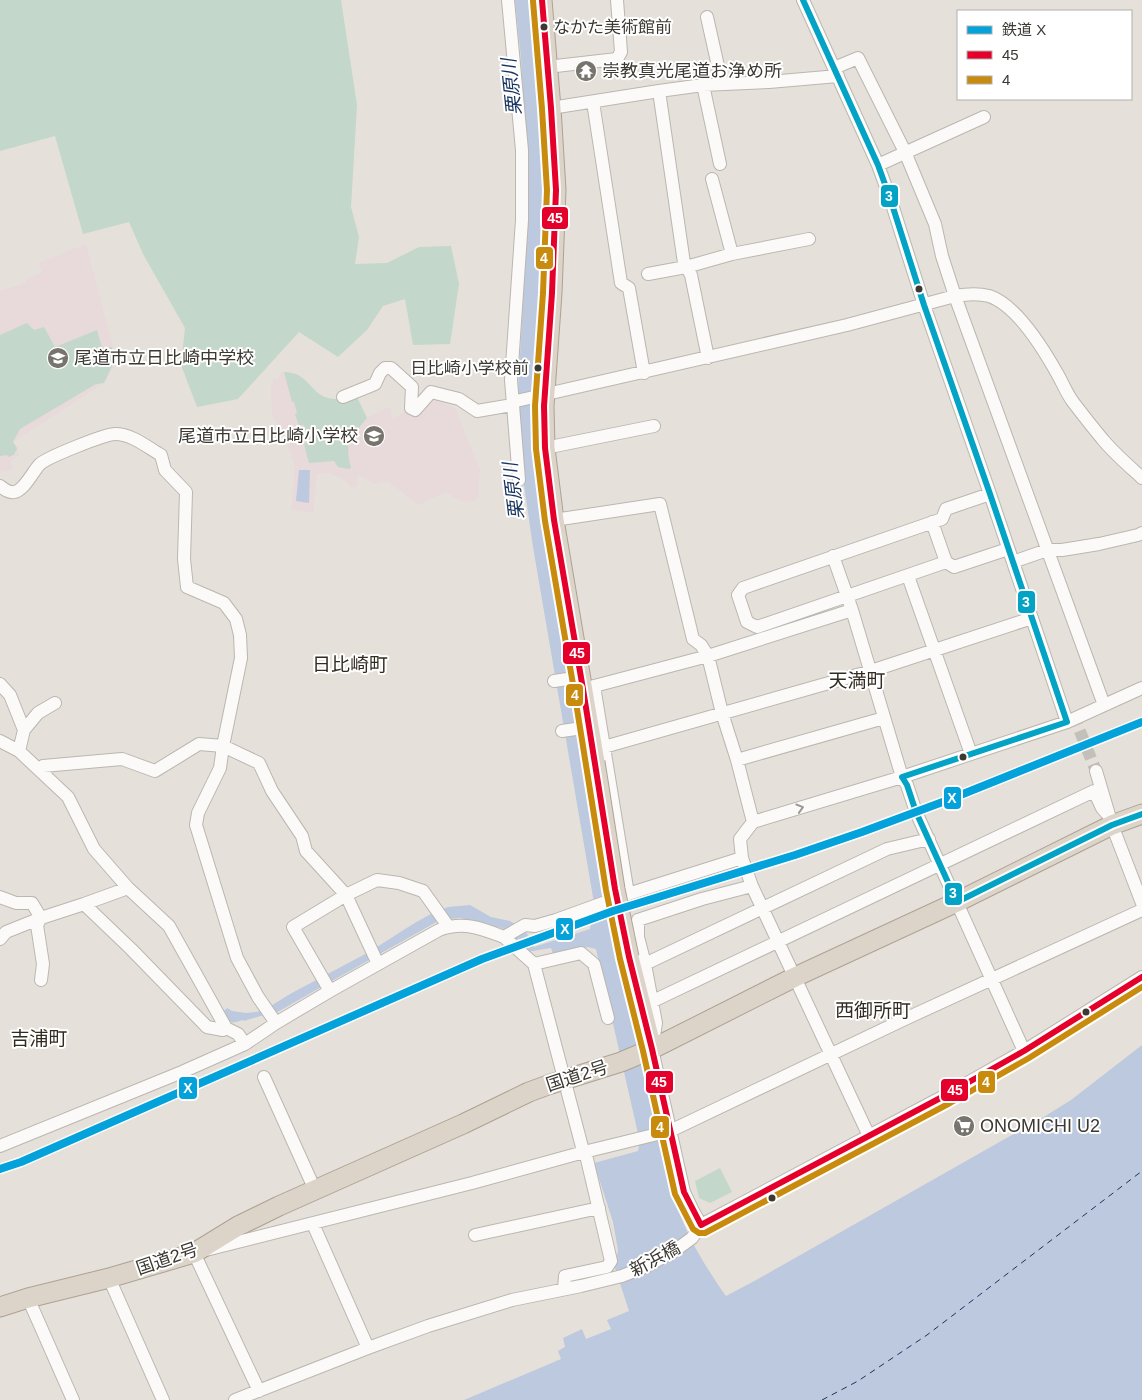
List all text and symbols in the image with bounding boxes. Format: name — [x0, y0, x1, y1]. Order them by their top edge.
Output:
legend — [957, 10, 1132, 100]
place label: なかた美術館前 — [553, 18, 672, 37]
text: 鉄道 X — [1002, 21, 1046, 38]
marker: なかた美術館前 — [539, 22, 549, 32]
text: 45 — [1002, 46, 1019, 63]
water label: 栗原川 — [498, 56, 525, 116]
temple icon: 崇教真光尾道お浄め所 — [574, 59, 598, 83]
place label: 崇教真光尾道お浄め所 — [602, 61, 782, 81]
text: 4 — [1002, 71, 1010, 88]
line badge: 3 — [880, 184, 899, 208]
text: 3 — [885, 188, 893, 204]
line badge: 45 — [541, 206, 569, 230]
text: 45 — [547, 210, 563, 226]
line badge: 4 — [535, 246, 554, 270]
text: 4 — [540, 250, 548, 266]
unlabelled marker — [914, 284, 924, 294]
school or university icon: 尾道市立日比崎中学校 — [46, 346, 70, 370]
place label: 尾道市立日比崎中学校 — [74, 348, 254, 368]
place label: 日比崎小学校前 — [410, 359, 529, 378]
marker: 日比崎小学校前 — [533, 363, 543, 373]
school or university icon: 尾道市立日比崎小学校 — [362, 424, 386, 448]
place label: 尾道市立日比崎小学校 — [178, 426, 358, 446]
water label: 栗原川 — [499, 459, 527, 521]
line badge: 3 — [1017, 590, 1036, 614]
text: 3 — [1022, 594, 1030, 610]
line badge: 45 — [562, 641, 591, 665]
text: 45 — [569, 645, 585, 661]
district label: 日比崎町 — [312, 654, 388, 675]
district label: 天満町 — [828, 670, 886, 691]
line badge: 4 — [565, 683, 584, 707]
text: 4 — [571, 687, 579, 703]
unlabelled marker — [958, 752, 968, 762]
line badge: X — [943, 786, 962, 810]
text: X — [947, 790, 957, 806]
one-way arrow — [795, 803, 804, 813]
line badge: 3 — [944, 882, 963, 906]
text: 3 — [949, 885, 957, 901]
line badge: X — [555, 917, 574, 941]
text: X — [560, 921, 570, 937]
district label: 西御所町 — [835, 1000, 911, 1021]
unlabelled marker — [1081, 1007, 1091, 1017]
district label: 吉浦町 — [10, 1028, 68, 1049]
street label: 国道2号 — [543, 1057, 611, 1095]
line badge: 45 — [645, 1070, 674, 1094]
line badge: 4 — [977, 1070, 996, 1094]
text: 45 — [651, 1074, 667, 1090]
text: 4 — [982, 1074, 990, 1090]
line badge: X — [178, 1076, 198, 1100]
line badge: 45 — [940, 1078, 969, 1102]
text: X — [183, 1080, 193, 1096]
text: 45 — [947, 1082, 963, 1098]
supermarket icon: ONOMICHI U2 — [952, 1114, 976, 1138]
line badge: 4 — [650, 1115, 670, 1139]
place label: ONOMICHI U2 — [980, 1116, 1100, 1136]
text: 4 — [656, 1119, 664, 1135]
unlabelled marker — [767, 1193, 777, 1203]
street label: 新浜橋 — [626, 1237, 684, 1281]
street label: 国道2号 — [133, 1239, 201, 1279]

